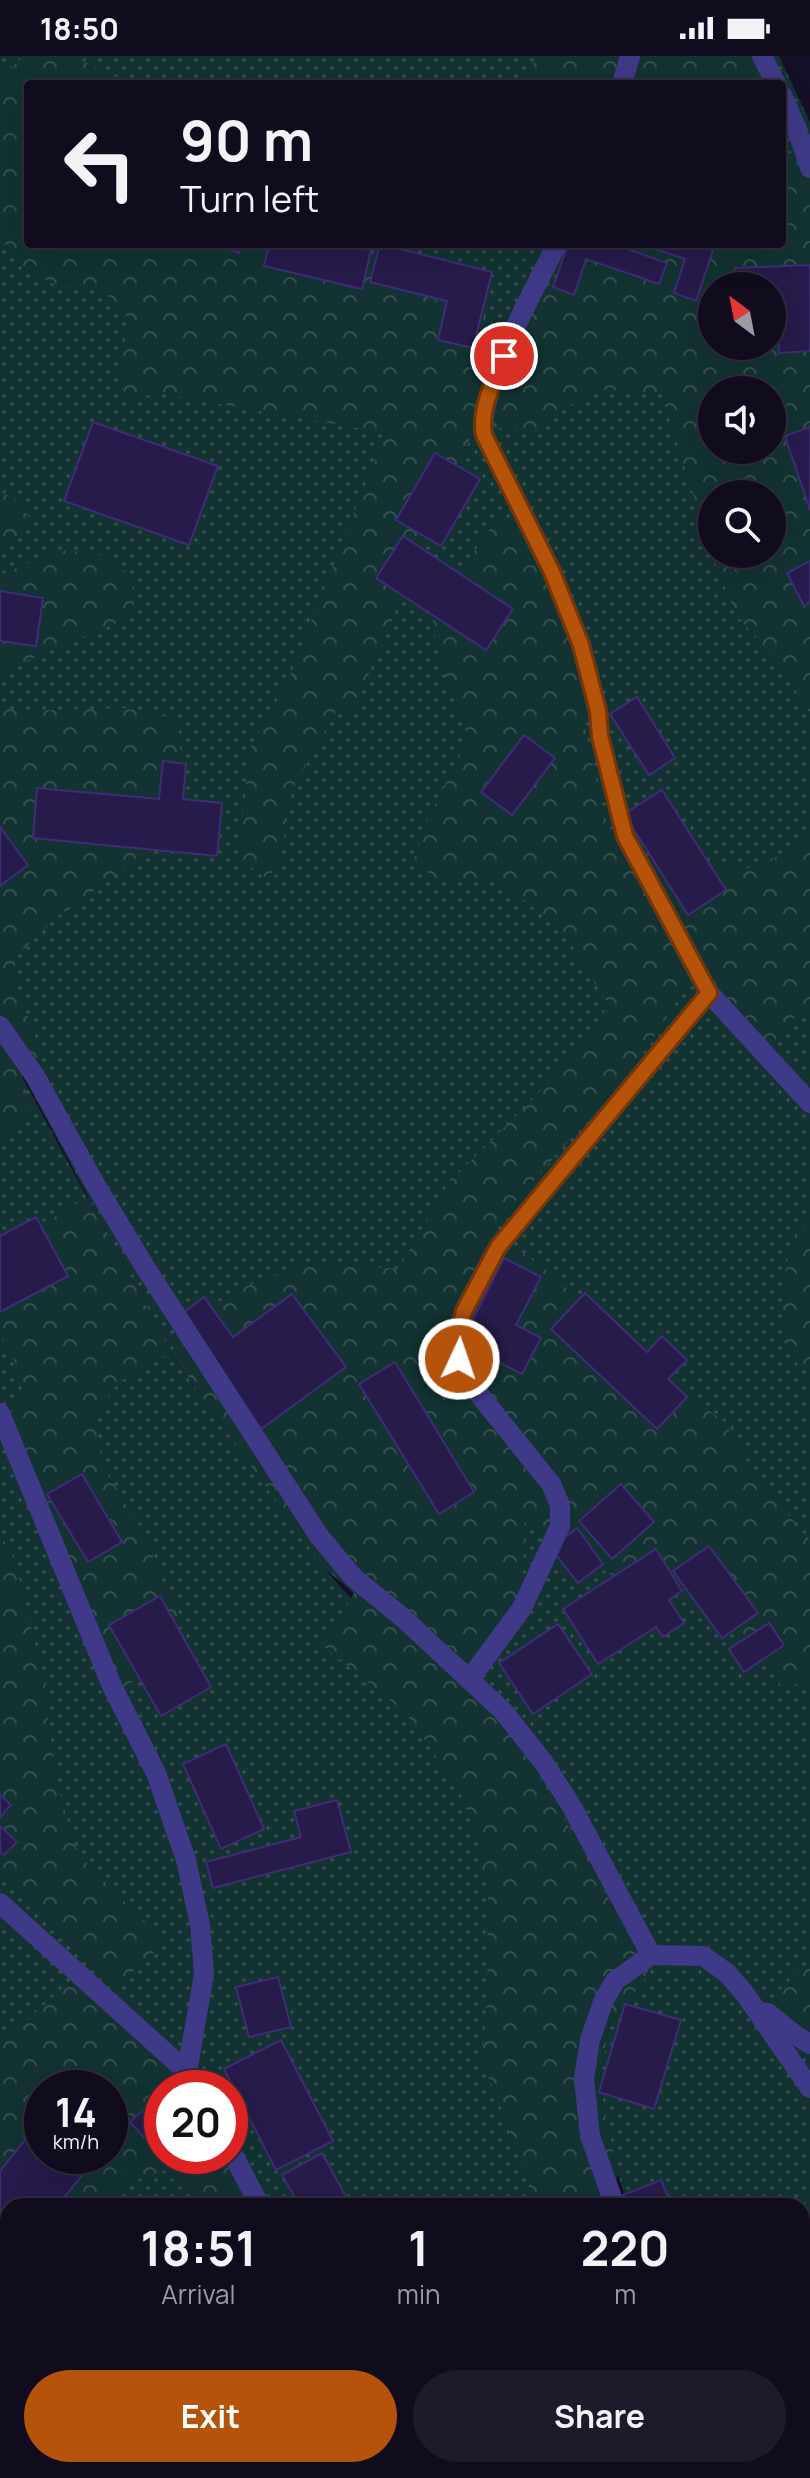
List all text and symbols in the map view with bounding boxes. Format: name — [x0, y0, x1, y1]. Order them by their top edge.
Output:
text: 18:50 — [40, 8, 119, 49]
text: 90 m — [180, 101, 313, 178]
icon: left — [48, 112, 152, 216]
text: Turn left — [180, 174, 319, 223]
north arrow — [698, 272, 786, 360]
map controls — [698, 272, 786, 568]
pin — [470, 322, 538, 390]
icon: arrive — [482, 334, 526, 378]
button: sound — [698, 376, 786, 464]
button: search — [698, 480, 786, 568]
position arrow — [417, 1317, 501, 1401]
speed limit sign: 20 — [144, 2070, 248, 2174]
text: 14 — [55, 2084, 97, 2139]
text: km/h — [53, 2128, 99, 2155]
text: 18:51 — [140, 2215, 256, 2280]
text: 1 — [408, 2215, 429, 2280]
text: 220 — [581, 2215, 670, 2280]
text: Arrival — [161, 2276, 236, 2312]
text: min — [397, 2276, 440, 2312]
text: m — [614, 2276, 636, 2312]
button: Exit — [24, 2370, 397, 2462]
button: Share — [413, 2370, 786, 2462]

